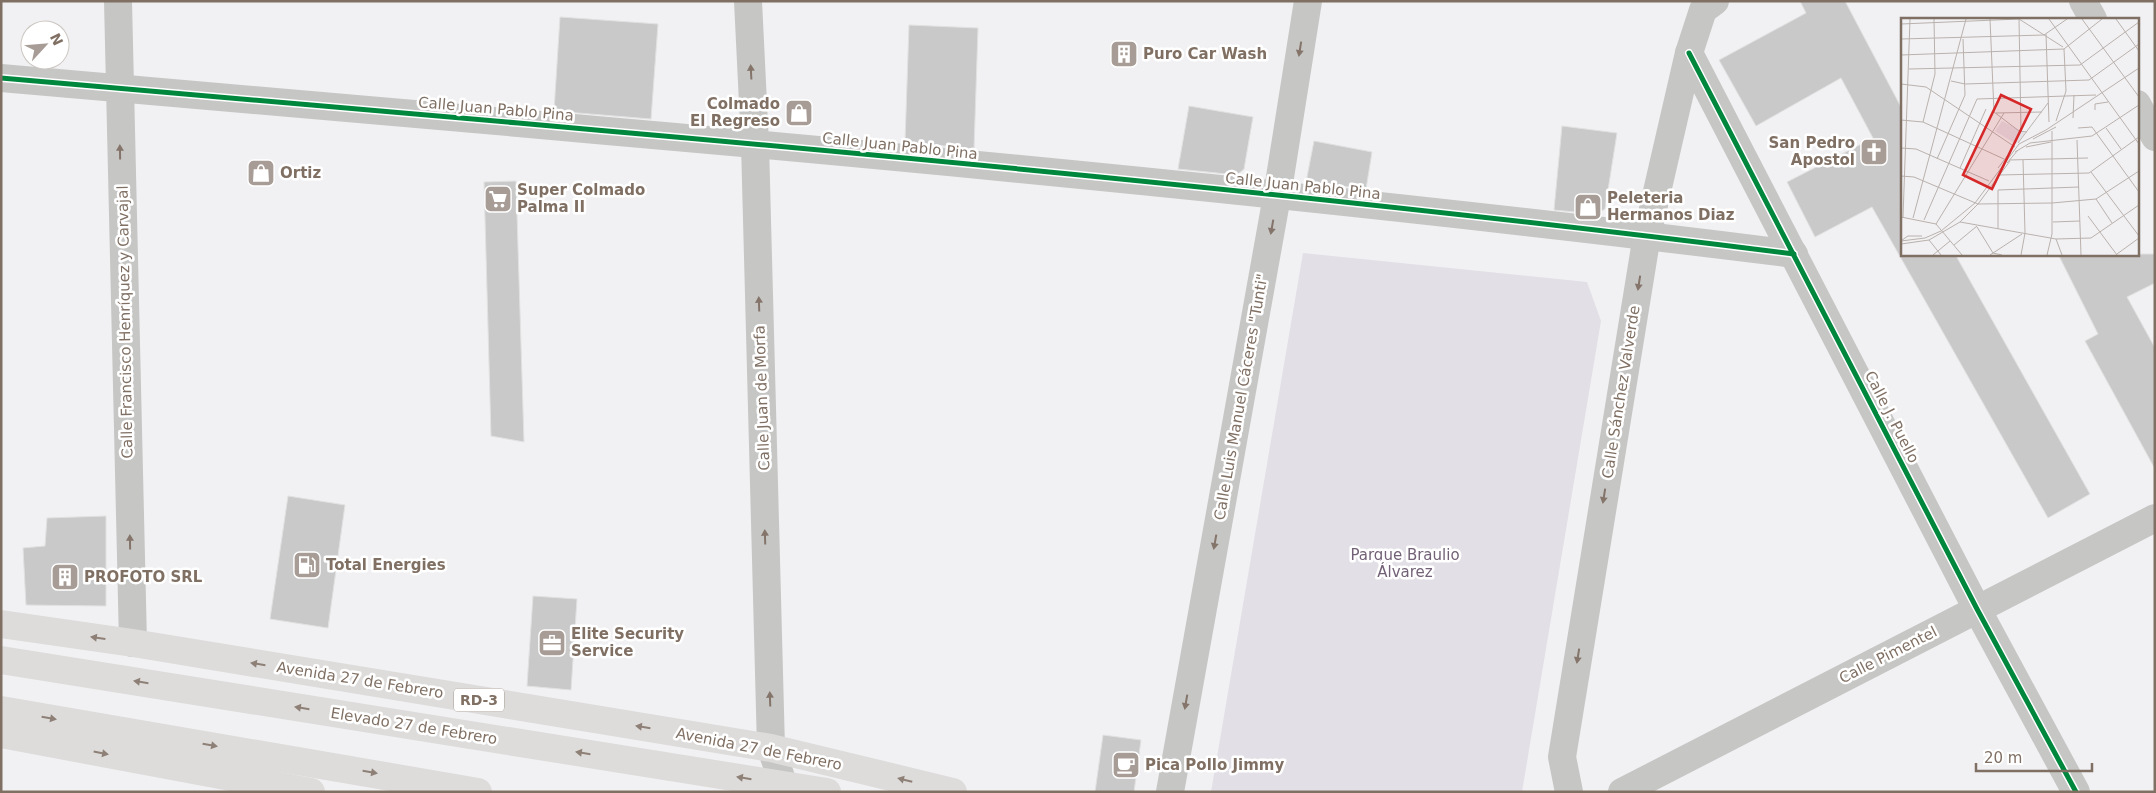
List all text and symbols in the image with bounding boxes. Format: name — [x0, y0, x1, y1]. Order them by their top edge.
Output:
inset map — [1901, 18, 2138, 255]
north arrow — [20, 20, 70, 70]
text: N — [47, 31, 66, 48]
building icon: Puro Car Wash — [1109, 39, 1139, 69]
one-way arrow — [1296, 42, 1304, 58]
place label: Puro Car Wash — [1143, 45, 1267, 63]
one-way arrow — [747, 64, 755, 80]
street label: Calle Juan Pablo Pina — [417, 93, 575, 125]
place label: Colmado El Regreso — [690, 95, 780, 130]
shop icon: Colmado El Regreso — [784, 98, 814, 128]
street label: Calle Juan Pablo Pina — [821, 129, 979, 163]
place label: San Pedro Apostol — [1769, 134, 1855, 169]
church icon: San Pedro Apostol — [1859, 137, 1889, 167]
one-way arrow — [116, 144, 124, 160]
shop icon: Ortiz — [246, 158, 276, 188]
place label: Ortiz — [280, 164, 321, 182]
street label: Calle Juan Pablo Pina — [1224, 169, 1382, 203]
place label: Super Colmado Palma II — [517, 181, 645, 216]
supermarket icon: Super Colmado Palma II — [483, 184, 513, 214]
street label: Calle Francisco Henríquez y Carvajal — [114, 185, 136, 459]
place label: Peleteria Hermanos Diaz — [1607, 189, 1735, 224]
shop icon: Peleteria Hermanos Diaz — [1573, 192, 1603, 222]
one-way arrow — [1267, 220, 1275, 236]
street label: Calle Luis Manuel Cáceres "Tunti" — [1210, 272, 1272, 522]
one-way arrow — [1634, 276, 1642, 292]
one-way arrow — [755, 296, 763, 312]
street label: Calle Sánchez Valverde — [1598, 304, 1644, 480]
street label: Calle Juan de Morfa — [750, 325, 774, 471]
street label: Calle J. Puello — [1861, 368, 1923, 466]
one-way arrow — [1600, 488, 1608, 504]
one-way arrow — [761, 529, 769, 545]
one-way arrow — [126, 534, 134, 550]
one-way arrow — [1211, 534, 1219, 550]
park label: Parque Braulio Álvarez — [1350, 546, 1460, 581]
fuel station icon: Total Energies — [292, 550, 322, 580]
place label: Total Energies — [326, 556, 446, 574]
building icon: PROFOTO SRL — [50, 562, 80, 592]
place label: PROFOTO SRL — [84, 568, 203, 586]
street label: Calle Pimentel — [1836, 623, 1940, 687]
place label: Elite Security Service — [571, 625, 684, 660]
office icon: Elite Security Service — [537, 628, 567, 658]
one-way arrow — [90, 634, 106, 642]
one-way arrow — [1574, 648, 1582, 664]
street label: Avenida 27 de Febrero — [275, 658, 445, 702]
one-way arrow — [250, 659, 266, 667]
one-way arrow — [133, 678, 149, 686]
road number: RD-3 — [454, 688, 504, 712]
one-way arrow — [766, 691, 774, 707]
one-way arrow — [1182, 694, 1190, 710]
one-way arrow — [294, 703, 310, 711]
street label: Elevado 27 de Febrero — [329, 704, 499, 748]
one-way arrow — [42, 714, 58, 722]
one-way arrow — [635, 722, 651, 730]
street label: Avenida 27 de Febrero — [675, 724, 843, 774]
scale bar — [1976, 740, 2092, 772]
one-way arrow — [202, 741, 218, 749]
one-way arrow — [575, 748, 591, 756]
one-way arrow — [93, 749, 109, 757]
text: 20 m — [1984, 749, 2022, 767]
cafe icon: Pica Pollo Jimmy — [1111, 750, 1141, 780]
place label: Pica Pollo Jimmy — [1145, 756, 1284, 774]
one-way arrow — [362, 768, 378, 776]
one-way arrow — [736, 774, 752, 782]
one-way arrow — [898, 776, 913, 784]

